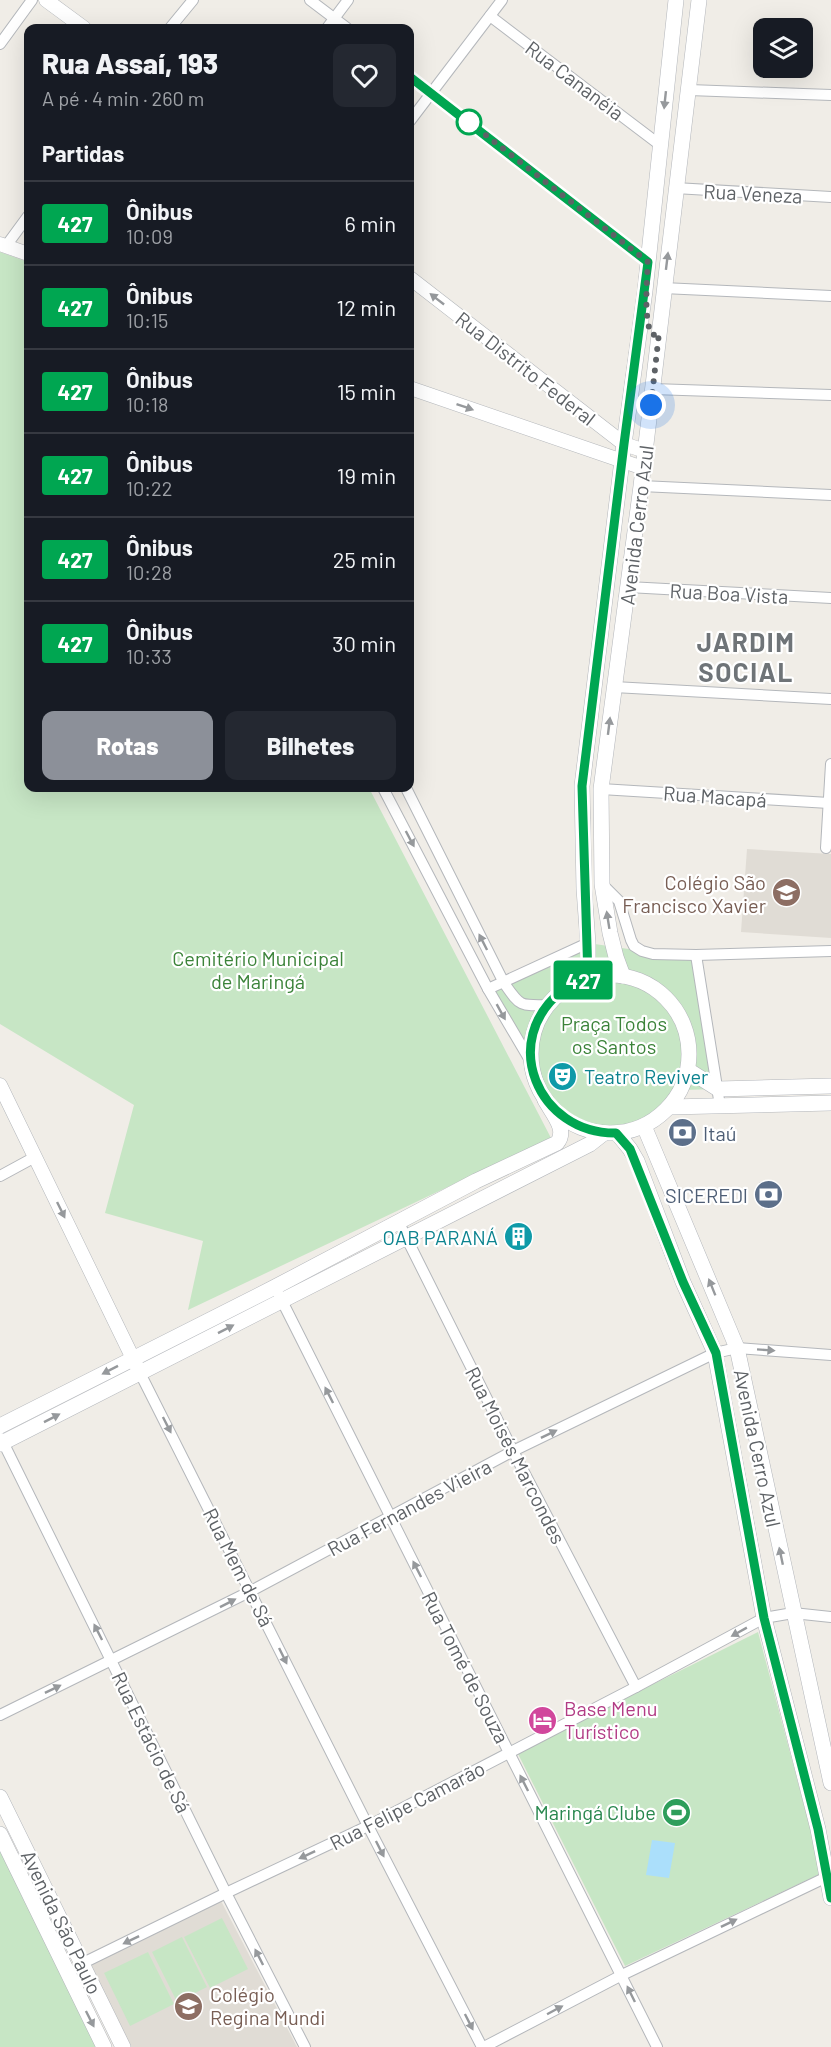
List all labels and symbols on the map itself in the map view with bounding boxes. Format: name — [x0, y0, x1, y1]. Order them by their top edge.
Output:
street label: Rua Cananéia — [521, 35, 629, 125]
one-way arrow — [660, 90, 669, 109]
unlabelled marker — [456, 109, 482, 135]
street label: Rua Veneza — [703, 178, 803, 208]
one-way arrow — [662, 252, 671, 271]
one-way arrow — [429, 293, 445, 305]
street label: Rua Distrito Federal — [451, 306, 601, 430]
your location — [636, 390, 666, 420]
one-way arrow — [456, 403, 474, 413]
street label: Avenida Cerro Azul — [614, 444, 658, 606]
street label: Rua Boa Vista — [669, 578, 789, 608]
district label: JARDIM SOCIAL — [697, 626, 795, 687]
one-way arrow — [604, 716, 614, 735]
street label: Rua Macapá — [663, 780, 767, 812]
one-way arrow — [405, 831, 415, 848]
place label: Colégio São Francisco Xavier — [622, 870, 766, 917]
school or university icon: Colégio São Francisco Xavier — [771, 877, 803, 909]
one-way arrow — [603, 910, 612, 929]
one-way arrow — [479, 933, 488, 950]
park label: Cemitério Municipal de Maringá — [172, 946, 344, 993]
line badge: 427 — [548, 960, 618, 1000]
one-way arrow — [496, 1004, 506, 1021]
park label: Praça Todos os Santos — [561, 1011, 667, 1058]
theatre icon: Teatro Reviver — [547, 1060, 579, 1092]
place label: Teatro Reviver — [584, 1064, 708, 1088]
bank icon: Itaú — [666, 1117, 698, 1149]
place label: Itaú — [703, 1121, 736, 1145]
bank icon: SICEREDI — [753, 1179, 785, 1211]
place label: SICEREDI — [665, 1183, 748, 1207]
one-way arrow — [55, 1201, 65, 1219]
building icon: OAB PARANÁ — [503, 1221, 535, 1253]
place label: OAB PARANÁ — [383, 1225, 498, 1249]
one-way arrow — [707, 1278, 716, 1296]
one-way arrow — [217, 1325, 235, 1335]
one-way arrow — [757, 1346, 776, 1355]
street label: Rua Moisés Marcondes — [461, 1362, 571, 1548]
one-way arrow — [101, 1364, 119, 1374]
street label: Avenida Cerro Azul — [730, 1367, 786, 1529]
one-way arrow — [325, 1386, 334, 1403]
one-way arrow — [44, 1413, 61, 1422]
one-way arrow — [162, 1417, 171, 1434]
one-way arrow — [540, 1430, 557, 1439]
street label: Rua Fernandes Vieira — [323, 1454, 495, 1560]
street label: Rua Mem de Sá — [199, 1504, 279, 1630]
one-way arrow — [776, 1546, 785, 1565]
one-way arrow — [412, 1560, 422, 1577]
street label: Rua Tomé de Souza — [417, 1587, 515, 1747]
one-way arrow — [219, 1599, 236, 1608]
one-way arrow — [93, 1624, 103, 1641]
one-way arrow — [730, 1627, 747, 1637]
one-way arrow — [278, 1647, 288, 1664]
street label: Rua Estácio de Sá — [107, 1668, 197, 1816]
one-way arrow — [44, 1685, 61, 1694]
place label: Base Menu Turístico — [564, 1696, 657, 1743]
hotel icon: Base Menu Turístico — [527, 1704, 559, 1736]
street label: Rua Felipe Camarão — [325, 1756, 489, 1854]
one-way arrow — [520, 1774, 529, 1791]
sports icon: Maringá Clube — [661, 1796, 693, 1828]
place label: Maringá Clube — [535, 1800, 656, 1824]
one-way arrow — [374, 1840, 384, 1858]
street label: Avenida São Paulo — [17, 1846, 107, 1998]
one-way arrow — [299, 1850, 316, 1859]
one-way arrow — [721, 1918, 738, 1928]
one-way arrow — [123, 1935, 140, 1944]
one-way arrow — [254, 1949, 264, 1966]
place label: Colégio Regina Mundi — [210, 1982, 325, 2029]
one-way arrow — [627, 1986, 636, 2003]
school or university icon: Colégio Regina Mundi — [173, 1990, 205, 2022]
one-way arrow — [546, 2005, 563, 2015]
one-way arrow — [85, 2011, 95, 2028]
one-way arrow — [464, 2014, 474, 2031]

